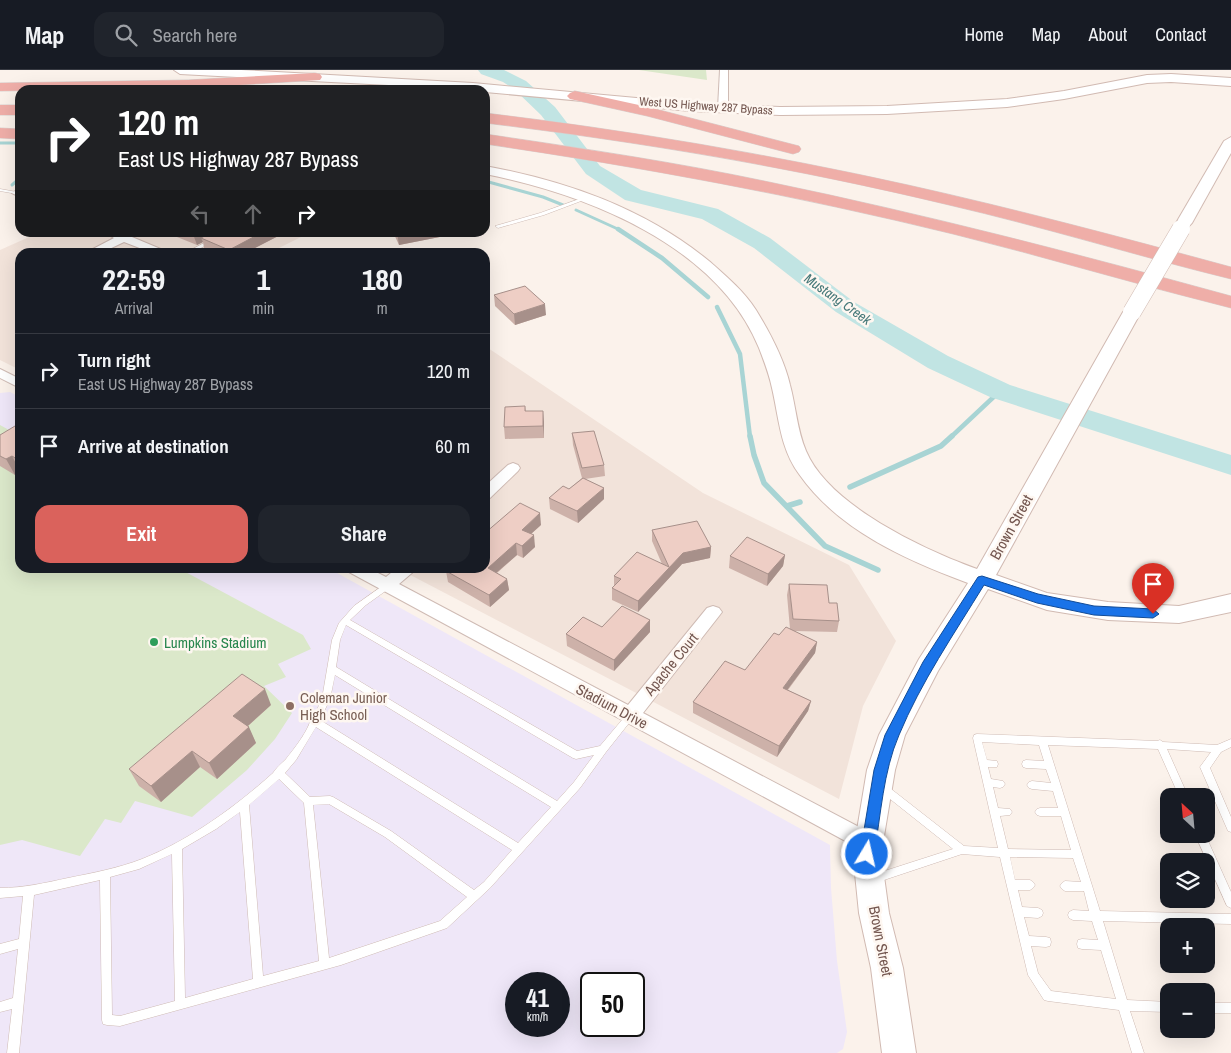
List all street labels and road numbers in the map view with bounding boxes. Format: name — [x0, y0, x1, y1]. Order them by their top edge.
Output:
street label: West US Highway 287 Bypass — [639, 93, 773, 119]
street label: Brown Street — [985, 490, 1038, 563]
street label: Apache Court — [639, 628, 703, 701]
street label: Stadium Drive — [572, 678, 652, 734]
street label: Brown Street — [864, 904, 898, 978]

